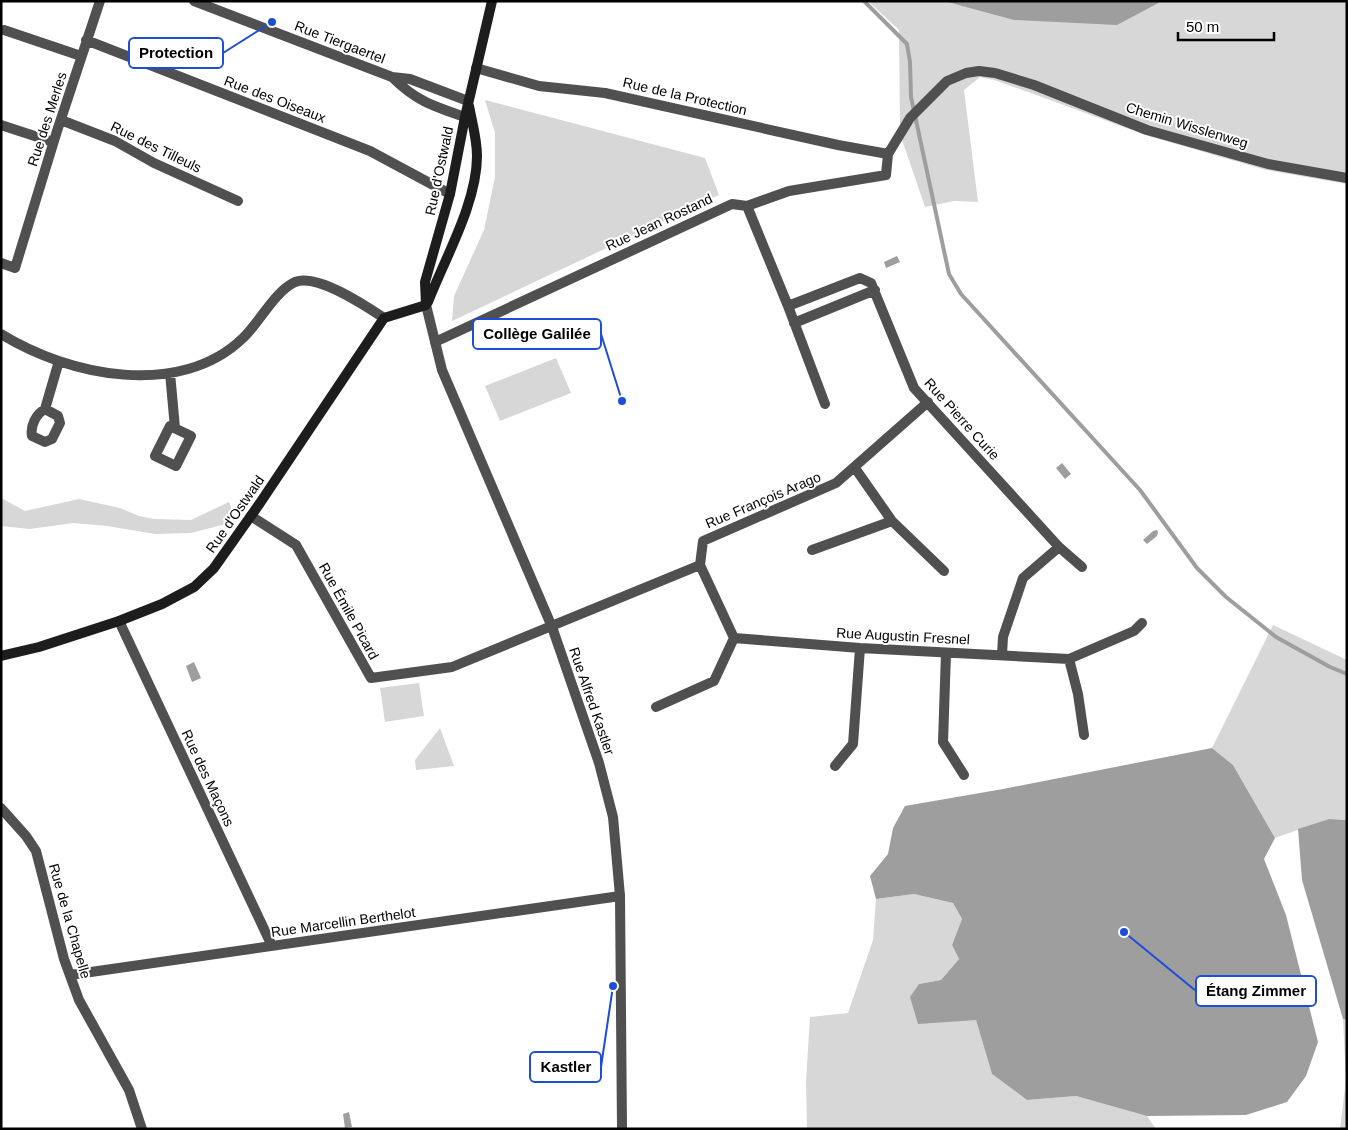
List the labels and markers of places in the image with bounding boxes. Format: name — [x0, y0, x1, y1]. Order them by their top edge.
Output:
callout: Protection — [129, 38, 223, 68]
callout: Collège Galilée — [473, 319, 601, 349]
callout: Étang Zimmer — [1196, 976, 1316, 1006]
callout: Kastler — [530, 1052, 601, 1082]

